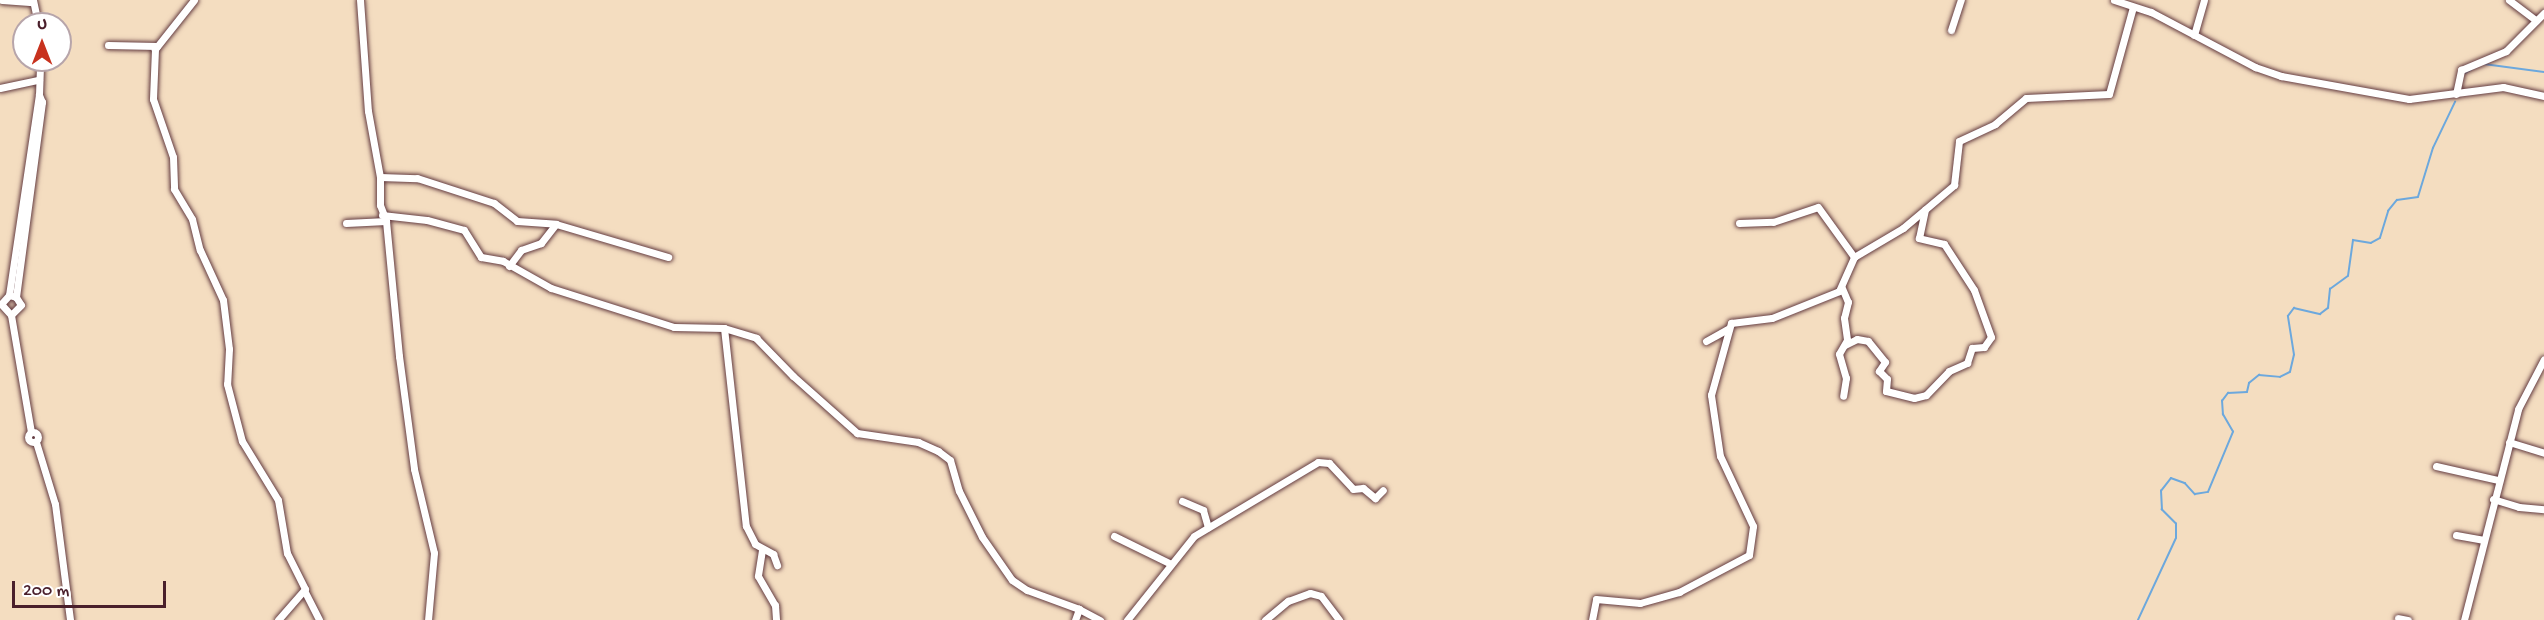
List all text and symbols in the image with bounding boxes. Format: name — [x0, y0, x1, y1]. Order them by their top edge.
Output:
north arrow — [12, 12, 72, 72]
text: U — [37, 16, 47, 35]
scale bar — [15, 569, 170, 607]
text: 200 m — [23, 581, 69, 602]

